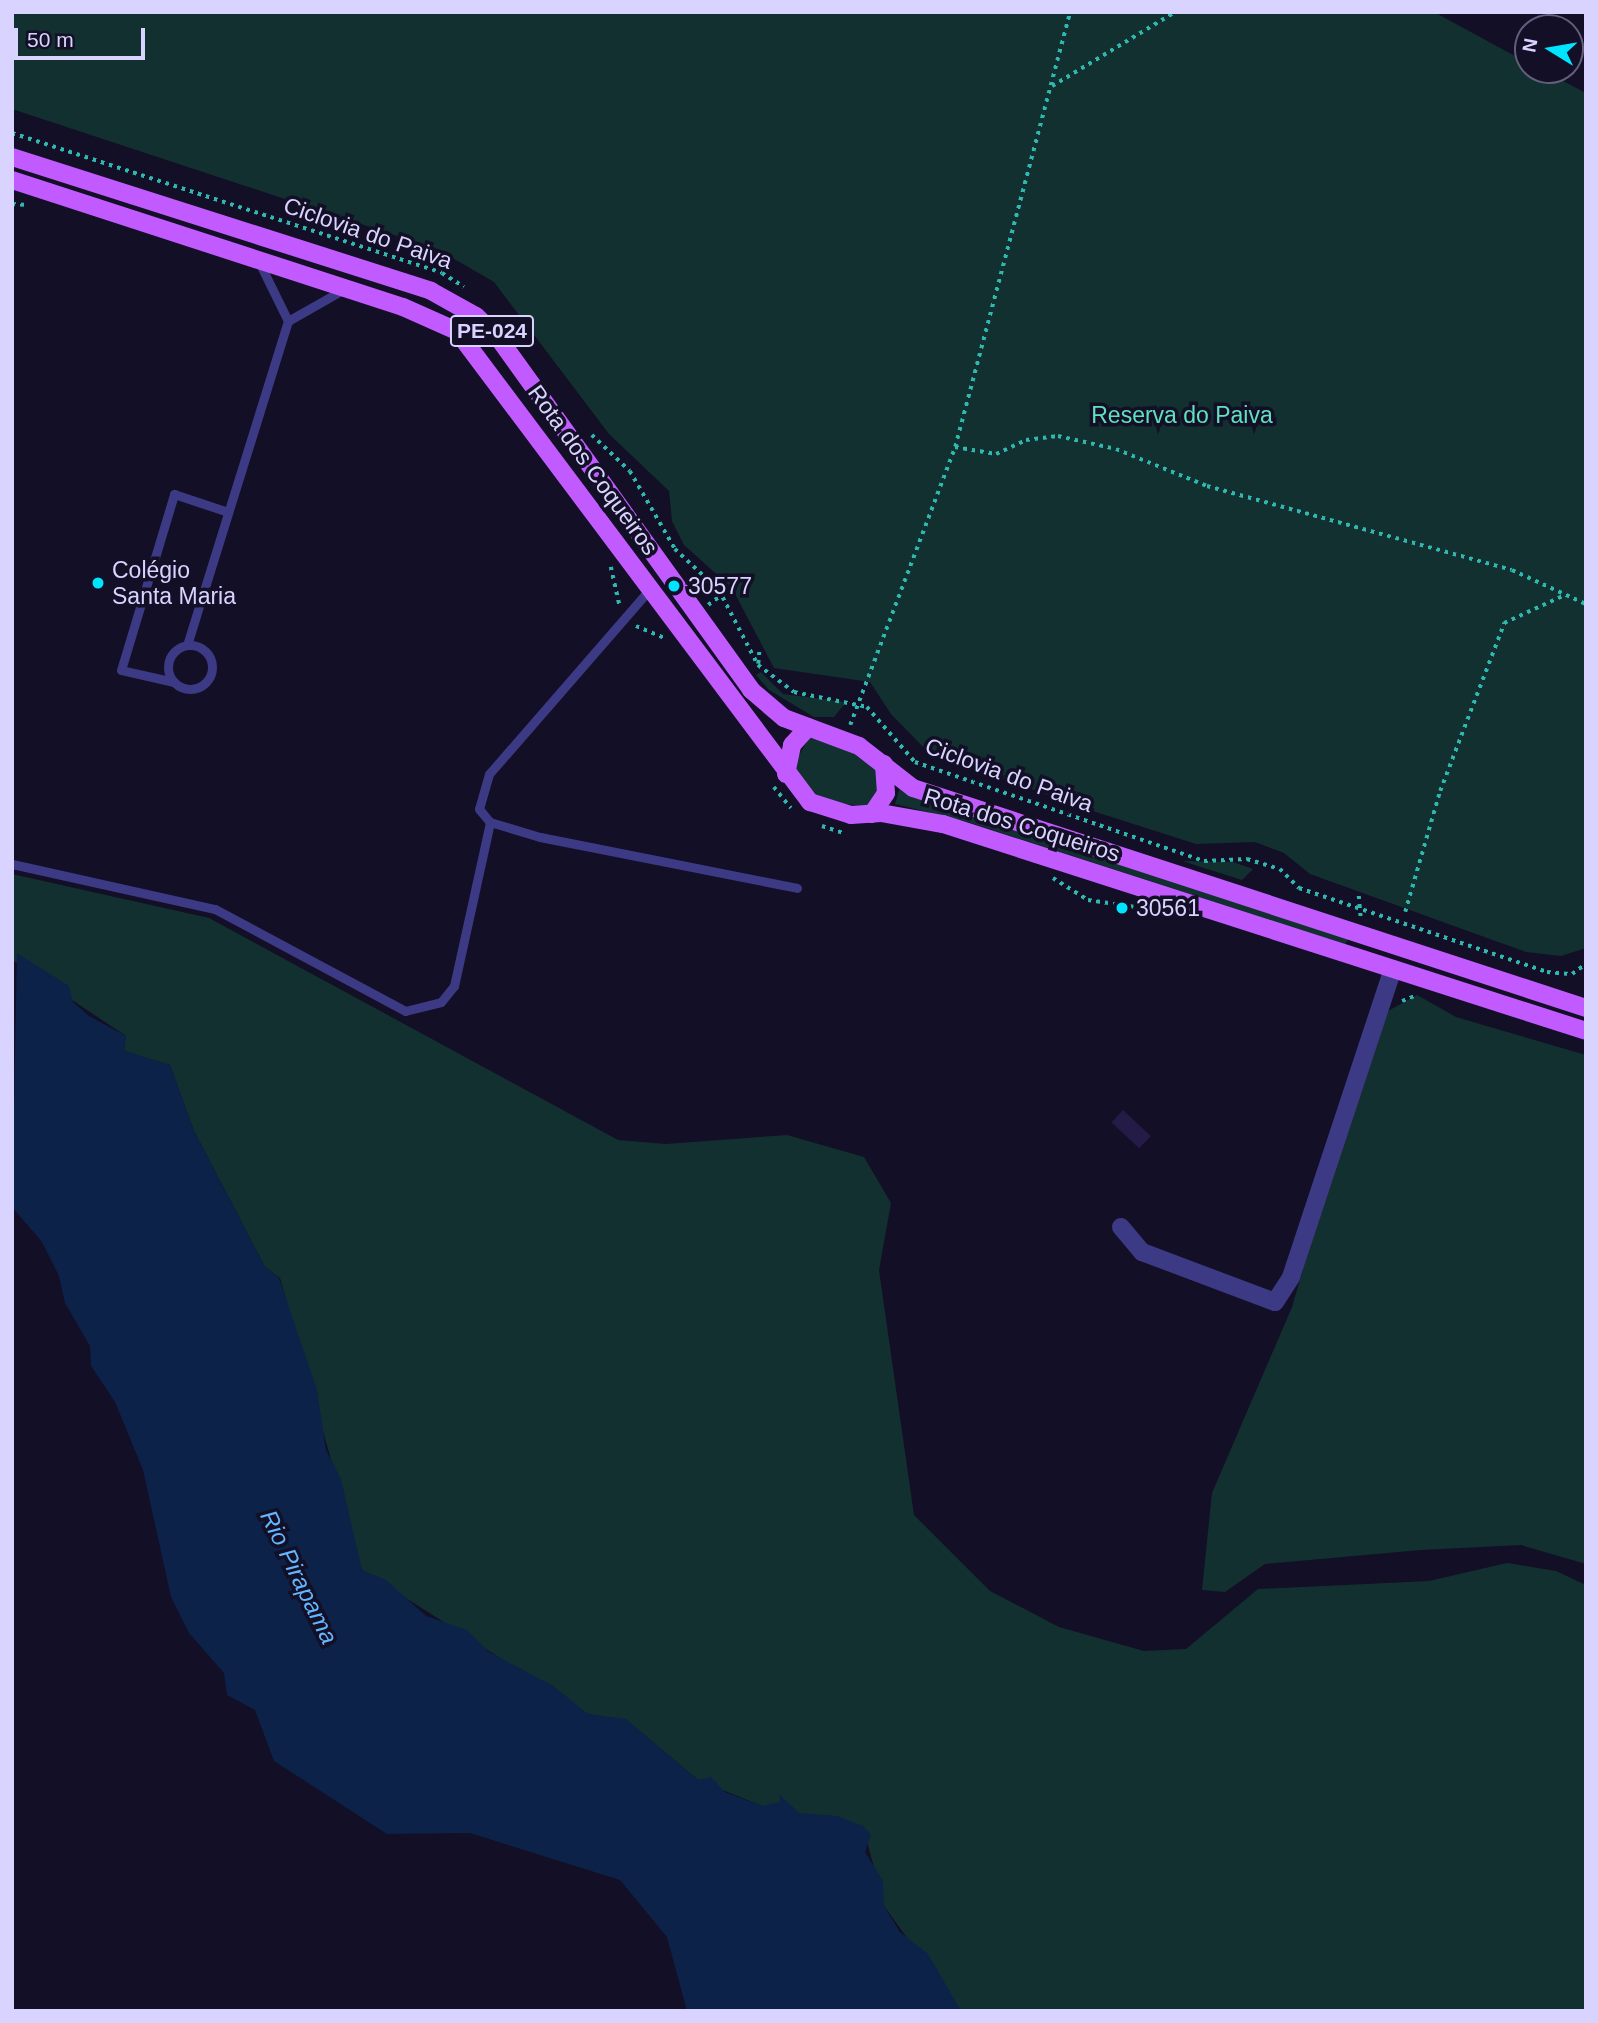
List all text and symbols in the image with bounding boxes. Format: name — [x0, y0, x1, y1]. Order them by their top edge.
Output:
scale bar — [18, 14, 149, 58]
north arrow — [1514, 14, 1584, 84]
text: 50 m — [27, 28, 74, 51]
text: N — [1518, 37, 1541, 54]
street label: Ciclovia do Paiva — [280, 191, 456, 275]
road number: PE-024 — [448, 314, 536, 348]
street label: Rota dos Coqueiros — [522, 380, 664, 560]
park label: Reserva do Paiva — [1091, 401, 1273, 429]
place label: Colégio Santa Maria — [112, 556, 236, 610]
place label: 30577 — [688, 572, 752, 600]
marker: Colégio Santa Maria — [90, 575, 106, 591]
marker: 30577 — [666, 578, 682, 594]
street label: Ciclovia do Paiva — [921, 732, 1097, 818]
street label: Rota dos Coqueiros — [921, 782, 1123, 868]
place label: 30561 — [1136, 894, 1200, 922]
marker: 30561 — [1114, 900, 1130, 916]
water label: Rio Pirapama — [254, 1505, 344, 1649]

